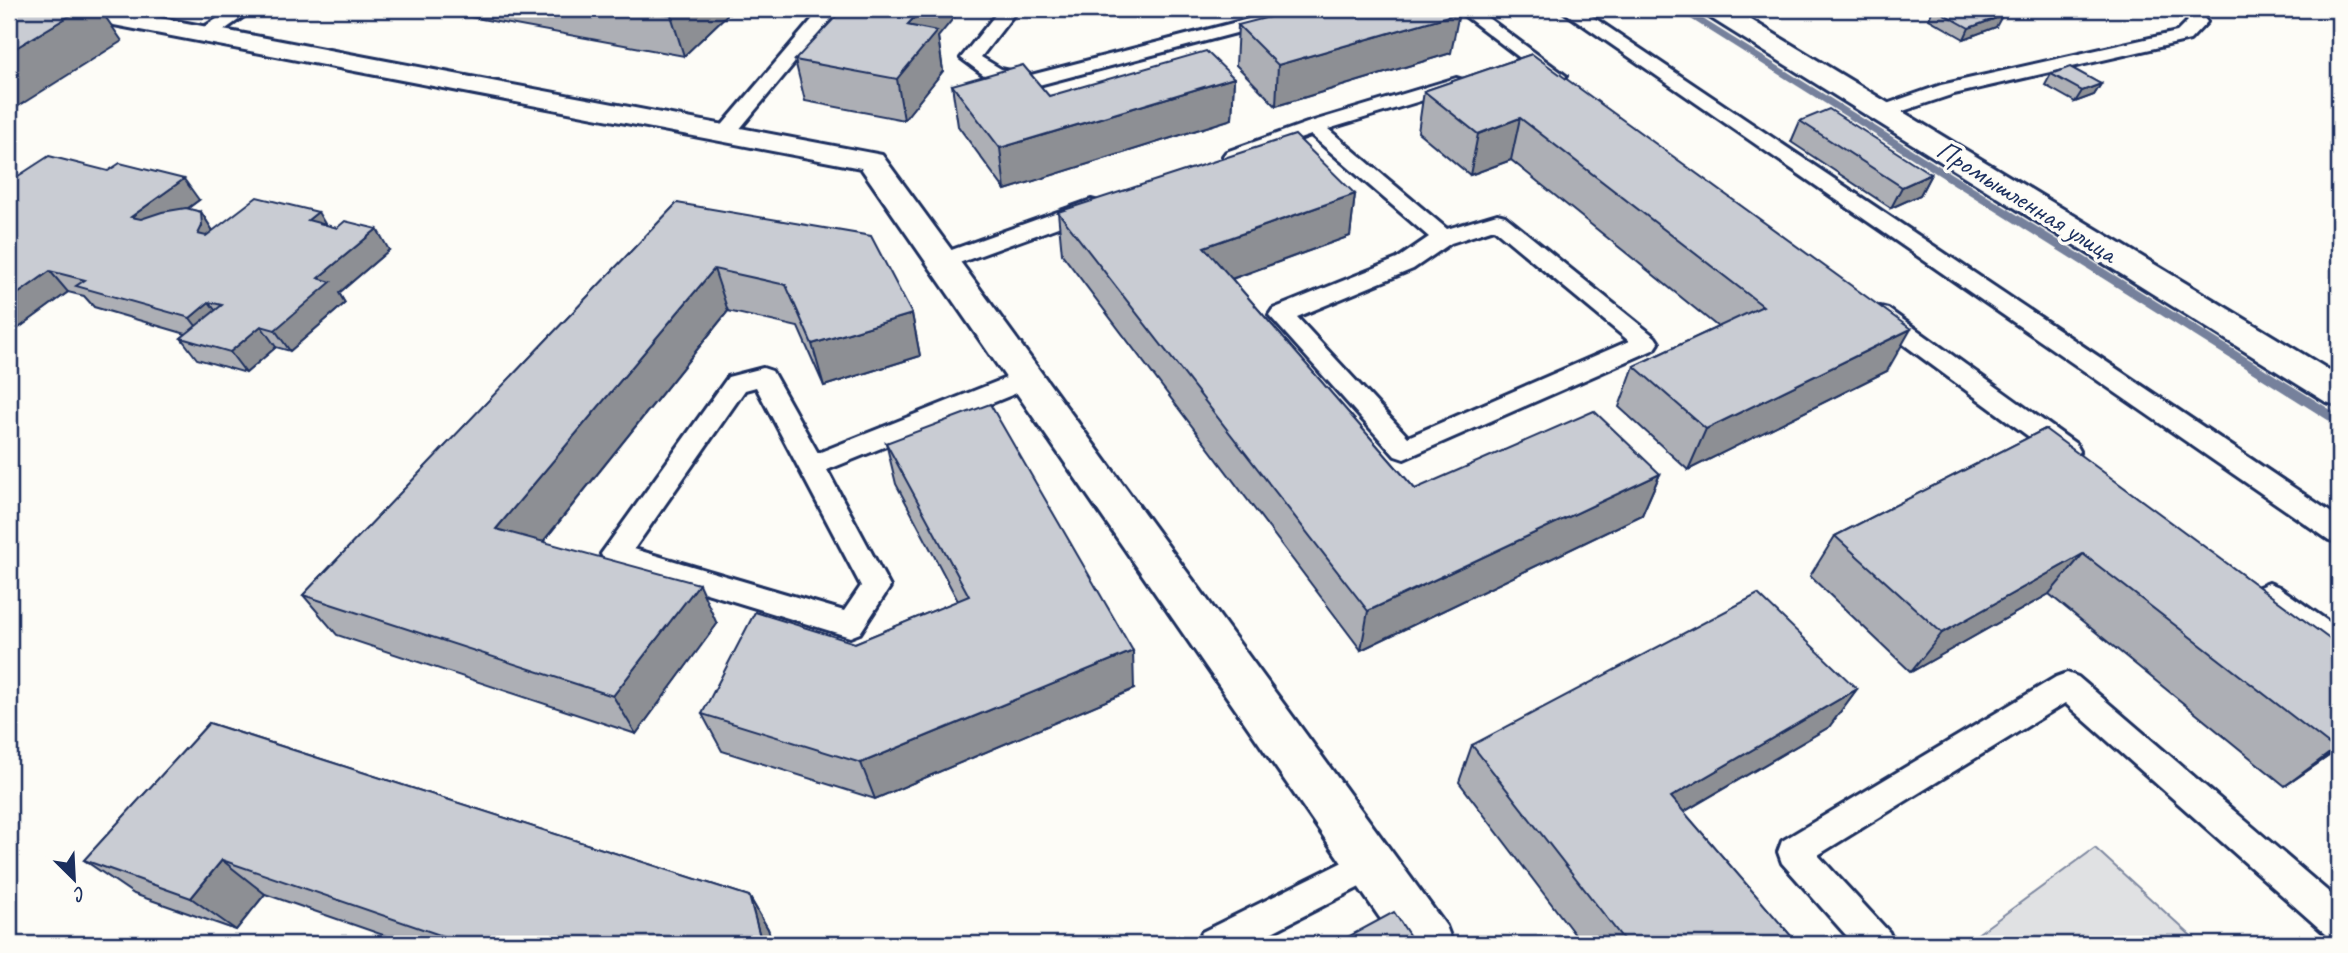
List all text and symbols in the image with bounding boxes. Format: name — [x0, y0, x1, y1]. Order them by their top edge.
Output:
street label: Промышленная улица — [1930, 132, 2126, 272]
north arrow — [38, 844, 108, 914]
text: С — [69, 881, 90, 908]

